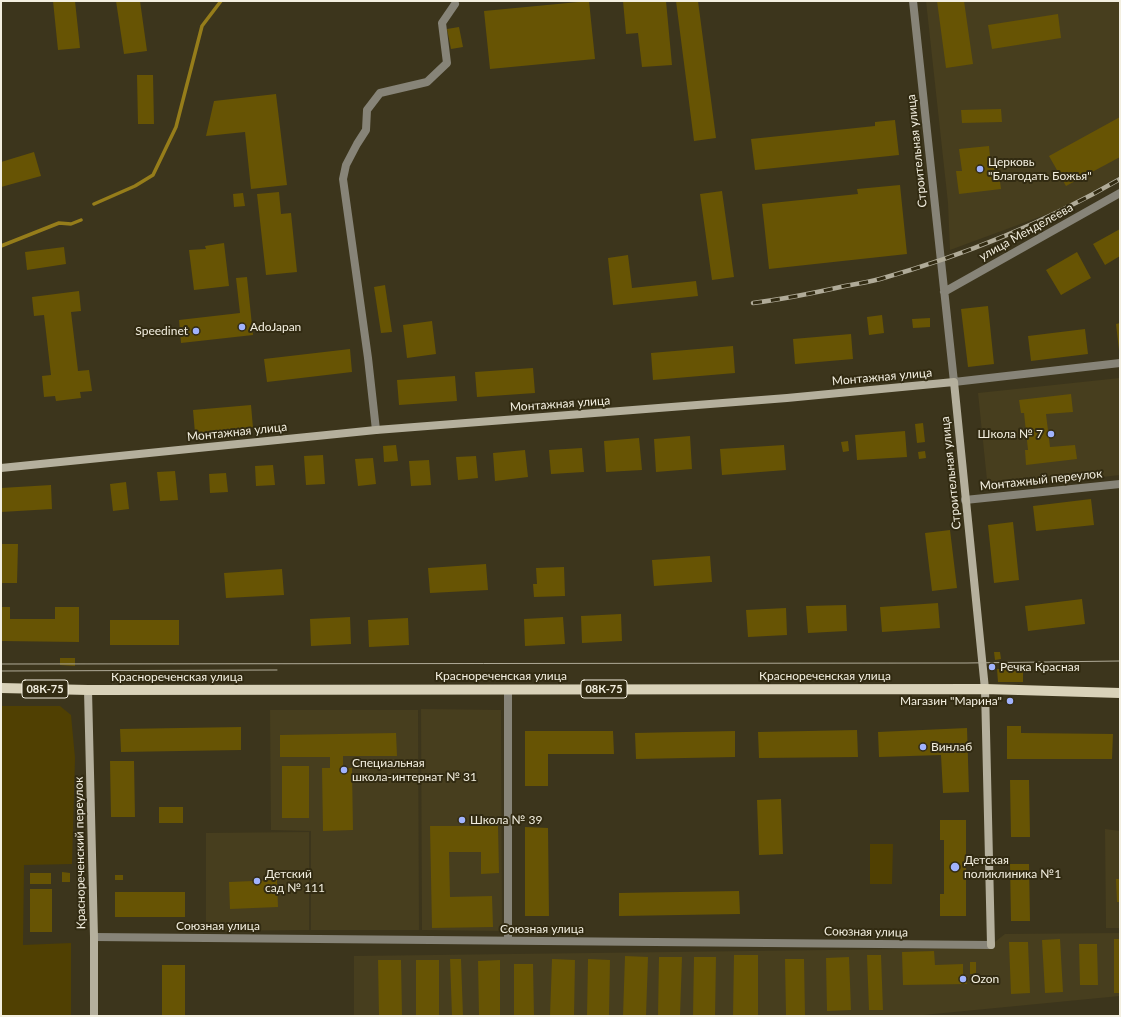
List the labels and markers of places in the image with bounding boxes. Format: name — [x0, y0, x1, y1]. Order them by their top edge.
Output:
place label: Церковь "Благодать Божья" — [988, 155, 1092, 183]
marker: Церковь "Благодать Божья" — [975, 164, 985, 174]
place label: AdoJapan — [250, 320, 301, 334]
marker: AdoJapan — [237, 322, 247, 332]
place label: Speedinet — [135, 324, 188, 338]
marker: Speedinet — [191, 326, 201, 336]
place label: Школа № 7 — [978, 427, 1043, 441]
marker: Школа № 7 — [1046, 429, 1056, 439]
place label: Речка Красная — [1000, 660, 1080, 674]
marker: Речка Красная — [987, 662, 997, 672]
place label: Магазин "Марина" — [900, 694, 1002, 708]
marker: Магазин "Марина" — [1005, 696, 1015, 706]
place label: Винлаб — [931, 740, 972, 754]
marker: Винлаб — [918, 742, 928, 752]
place label: Специальная школа-интернат № 31 — [352, 756, 477, 784]
marker: Специальная школа-интернат № 31 — [339, 765, 349, 775]
place label: Школа № 39 — [470, 813, 542, 827]
marker: Школа № 39 — [457, 815, 467, 825]
place label: Детская поликлиника №1 — [964, 853, 1061, 881]
marker: Детская поликлиника №1 — [949, 861, 961, 873]
place label: Детский сад № 111 — [265, 867, 325, 895]
marker: Детский сад № 111 — [252, 876, 262, 886]
place label: Ozon — [971, 972, 999, 986]
marker: Ozon — [958, 974, 968, 984]

